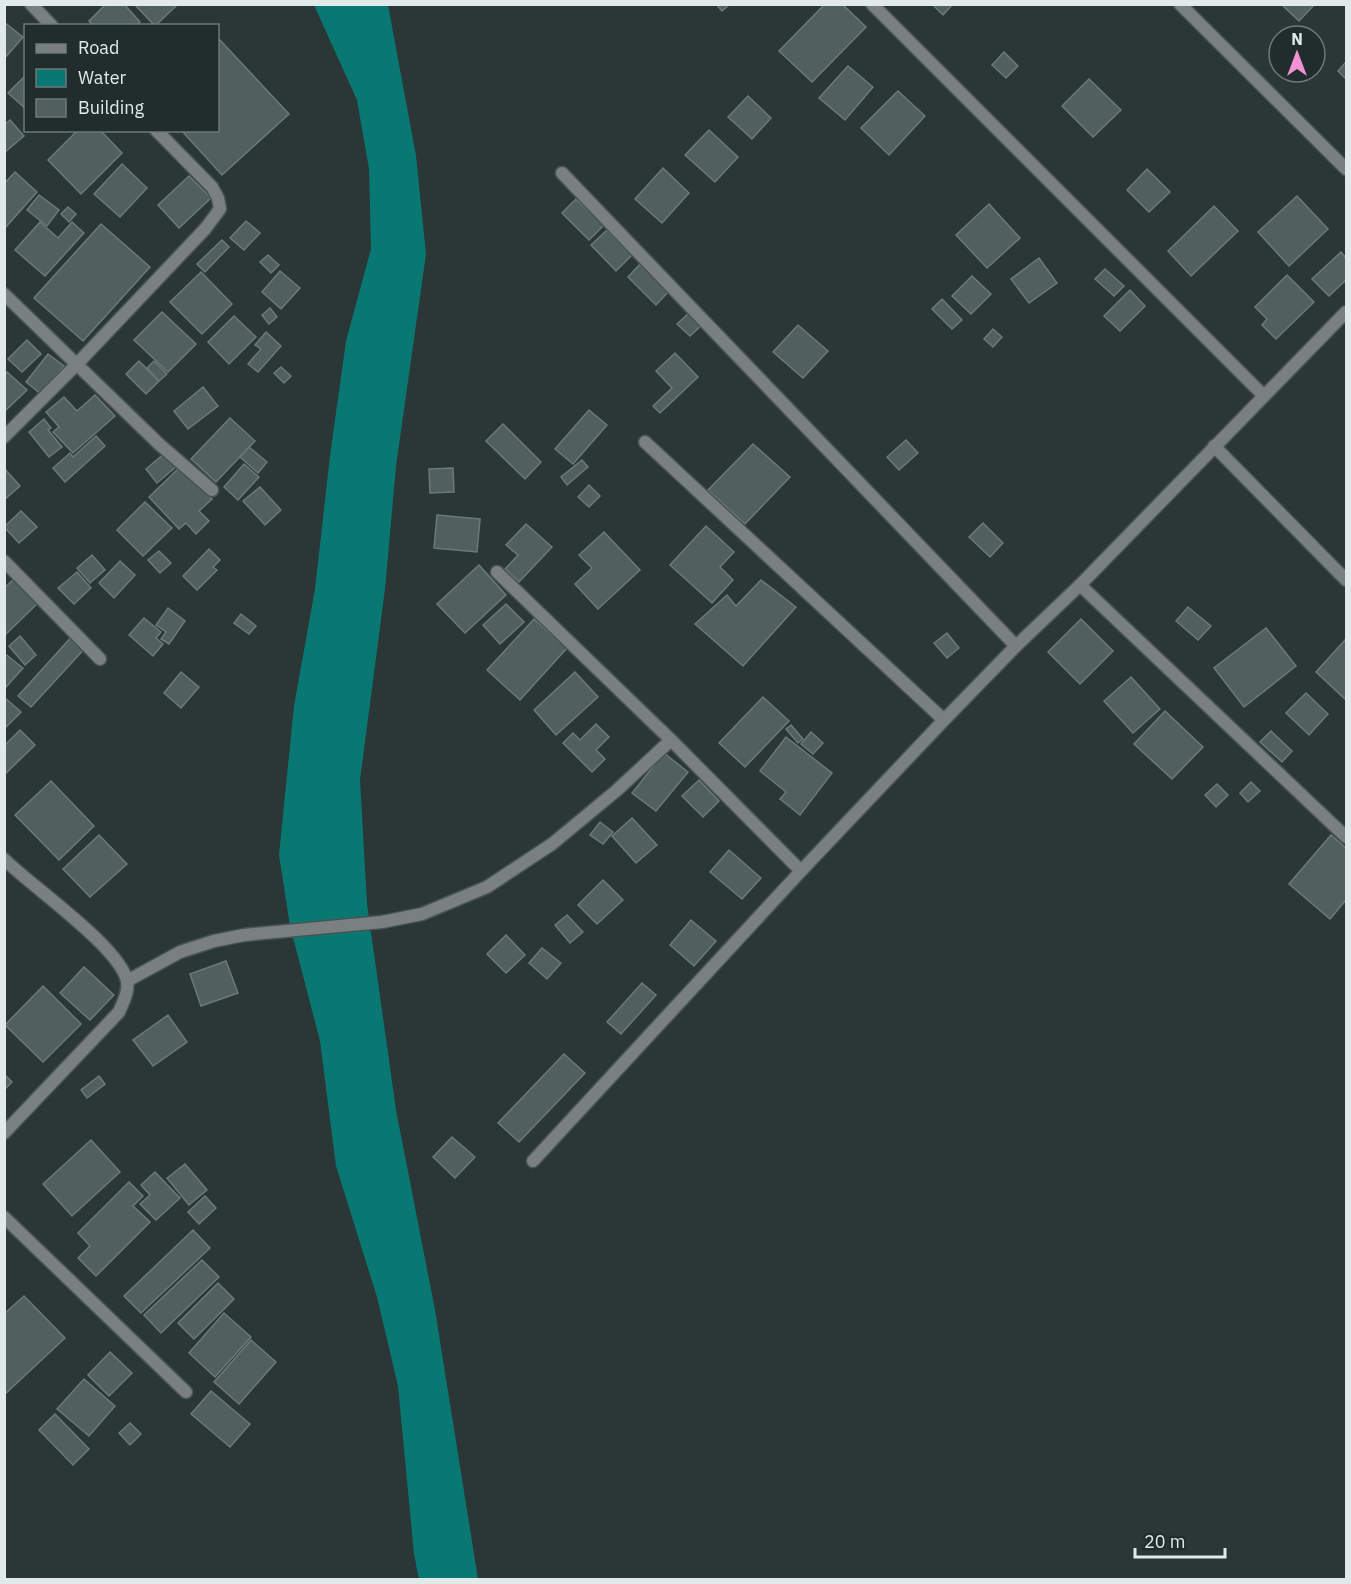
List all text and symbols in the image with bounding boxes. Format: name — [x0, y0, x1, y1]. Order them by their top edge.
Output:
legend — [24, 24, 219, 132]
north arrow — [1267, 24, 1327, 84]
text: N — [1291, 29, 1303, 49]
text: Road — [78, 36, 119, 59]
text: Water — [78, 66, 127, 89]
text: Building — [78, 96, 145, 119]
scale bar — [1135, 1521, 1225, 1559]
text: 20 m — [1144, 1530, 1186, 1553]

